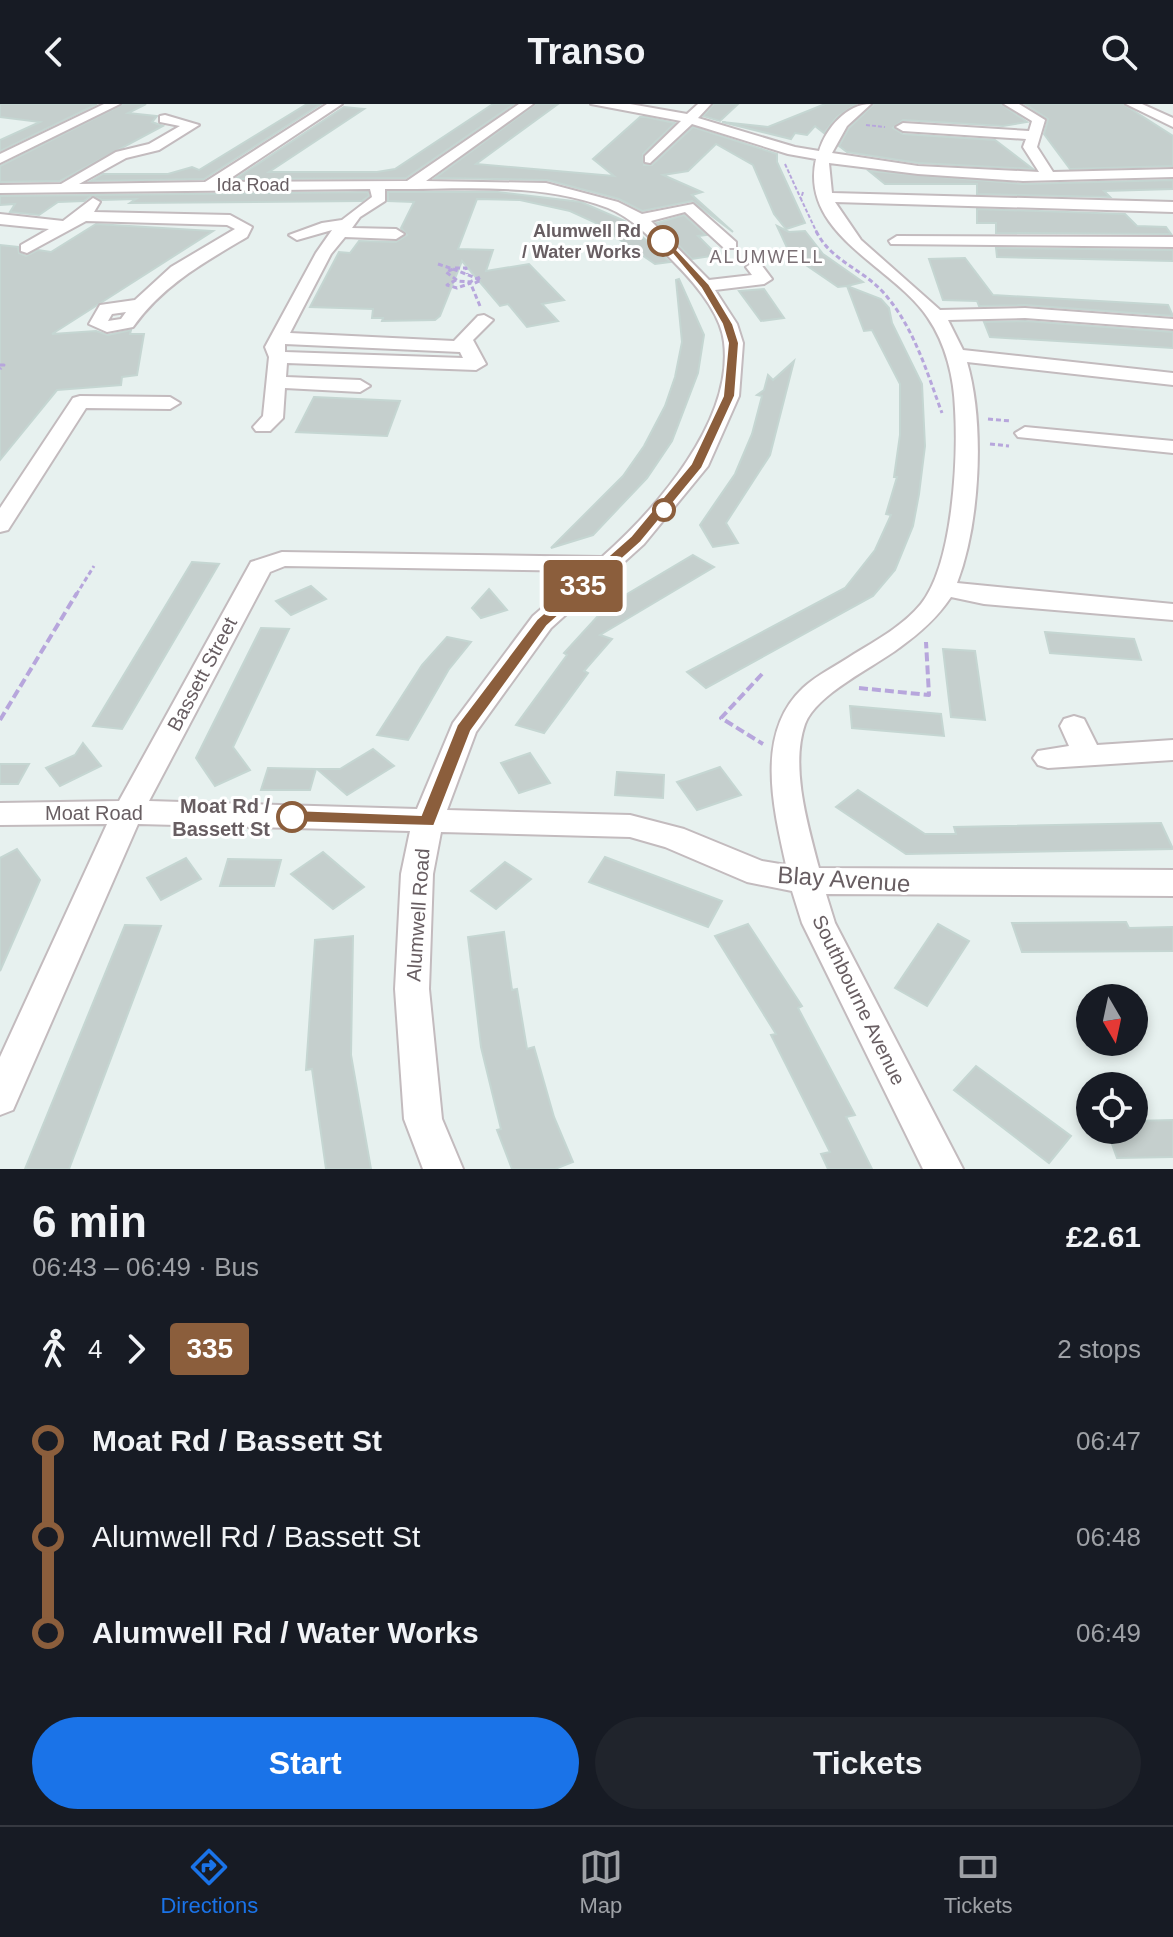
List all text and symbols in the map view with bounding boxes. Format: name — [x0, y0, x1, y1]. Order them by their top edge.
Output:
icon: back — [32, 30, 76, 74]
icon: search — [1097, 30, 1141, 74]
text: Transo — [527, 31, 646, 72]
street label: Ida Road — [216, 175, 290, 195]
place label: Alumwell Rd / Water Works — [522, 221, 641, 262]
marker: Alumwell Rd / Water Works — [648, 226, 678, 256]
district label: ALUMWELL — [709, 247, 825, 267]
unlabelled marker — [653, 499, 675, 521]
line badge: 335 — [537, 560, 629, 612]
text: 335 — [560, 570, 606, 601]
street label: Bassett Street — [163, 613, 241, 735]
place label: Moat Rd / Bassett St — [172, 795, 270, 840]
street label: Moat Road — [45, 802, 143, 824]
marker: Moat Rd / Bassett St — [277, 802, 307, 832]
street label: Alumwell Road — [402, 848, 434, 982]
street label: Blay Avenue — [777, 861, 911, 897]
street label: Southbourne Avenue — [808, 911, 910, 1089]
north arrow — [1076, 984, 1148, 1056]
map controls — [1076, 984, 1148, 1144]
button: locate — [1076, 1072, 1148, 1144]
text: 6 min — [32, 1197, 147, 1246]
text: £2.61 — [1066, 1220, 1141, 1253]
text: 06:43 – 06:49 · Bus — [32, 1252, 259, 1282]
icon: walk — [32, 1327, 76, 1371]
icon: forward — [114, 1327, 158, 1371]
text: 335 — [186, 1333, 233, 1364]
text: 4 — [88, 1334, 102, 1364]
text: 2 stops — [1057, 1334, 1141, 1364]
text: Moat Rd / Bassett St — [92, 1424, 382, 1457]
text: 06:47 — [1076, 1426, 1141, 1456]
text: Alumwell Rd / Bassett St — [92, 1520, 420, 1553]
text: 06:48 — [1076, 1522, 1141, 1552]
text: Alumwell Rd / Water Works — [92, 1616, 479, 1649]
text: 06:49 — [1076, 1618, 1141, 1648]
button: Start — [32, 1717, 579, 1809]
button: Tickets — [595, 1717, 1141, 1809]
tab: Directions — [160, 1845, 258, 1919]
tab: Map — [579, 1845, 623, 1919]
tab: Tickets — [944, 1845, 1013, 1919]

